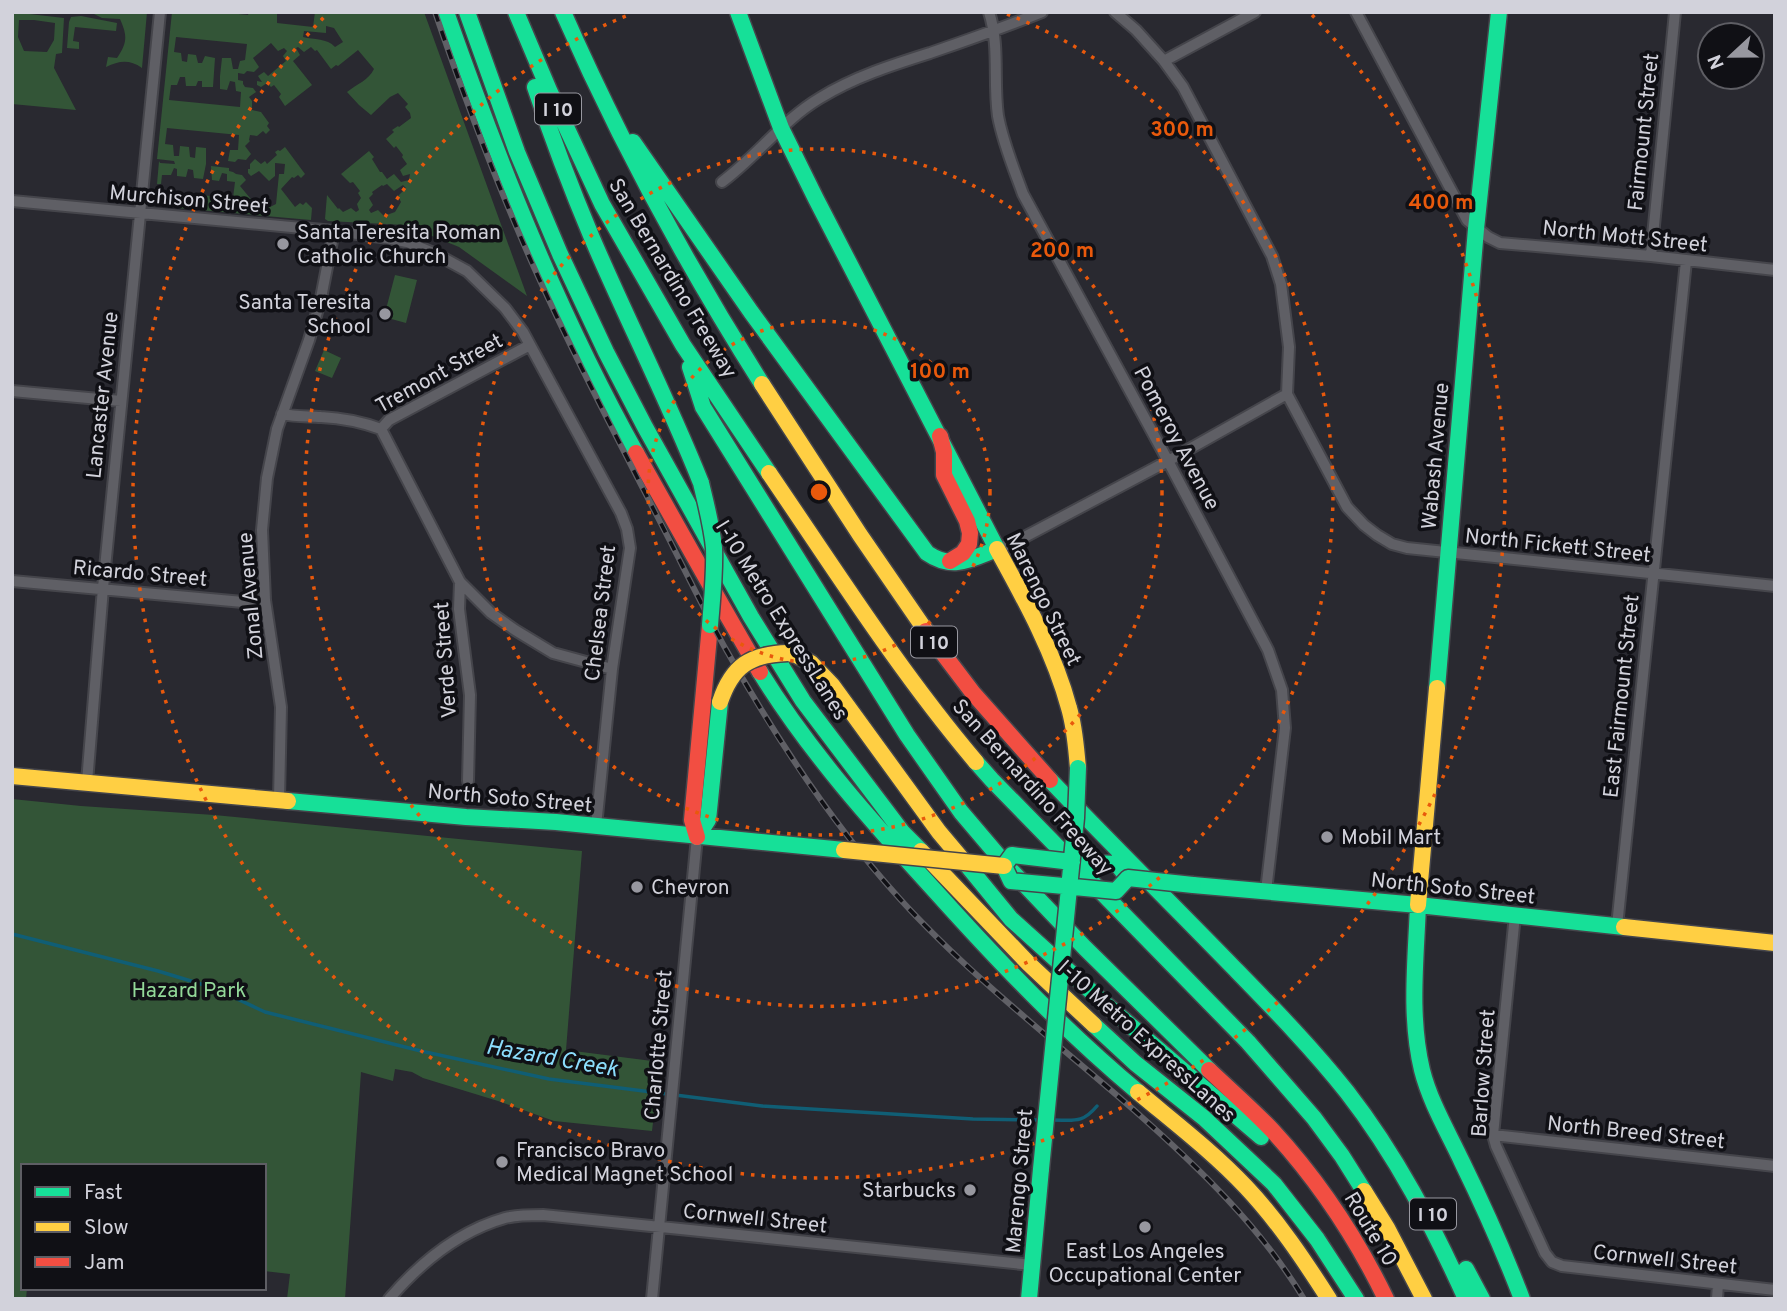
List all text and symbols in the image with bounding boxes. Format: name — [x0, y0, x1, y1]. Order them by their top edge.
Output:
north arrow — [1696, 21, 1766, 91]
text: N — [1703, 51, 1731, 72]
street label: Fairmount Street — [1623, 52, 1666, 212]
road number: I 10 — [535, 94, 581, 124]
text: 300 m — [1150, 117, 1214, 144]
street label: San Bernardino Freeway — [601, 174, 742, 384]
street label: Murchison Street — [108, 180, 270, 221]
text: 400 m — [1409, 190, 1473, 217]
street label: North Mott Street — [1541, 215, 1709, 260]
place label: Santa Teresita Roman Catholic Church — [297, 220, 501, 271]
marker: Santa Teresita Roman Catholic Church — [275, 236, 291, 252]
text: 200 m — [1030, 238, 1094, 265]
place label: Santa Teresita School — [238, 290, 371, 341]
marker: Santa Teresita School — [377, 306, 393, 322]
street label: Lancaster Avenue — [81, 310, 126, 480]
street label: Tremont Street — [371, 328, 508, 420]
text: 100 m — [910, 359, 970, 386]
street label: Pomeroy Avenue — [1126, 362, 1225, 515]
street label: Wabash Avenue — [1417, 382, 1456, 531]
centre of rings — [807, 480, 831, 504]
street label: I-10 Metro ExpressLanes — [708, 516, 853, 726]
street label: North Fickett Street — [1464, 523, 1652, 570]
street label: Marengo Street — [999, 529, 1087, 671]
street label: Zonal Avenue — [232, 531, 271, 661]
street label: Chelsea Street — [580, 543, 623, 683]
street label: Ricardo Street — [72, 555, 208, 594]
street label: East Fairmount Street — [1598, 593, 1647, 799]
street label: Verde Street — [429, 601, 464, 719]
road number: I 10 — [911, 626, 957, 657]
street label: San Bernardino Freeway — [945, 694, 1118, 882]
street label: North Soto Street — [426, 779, 593, 820]
place label: Mobil Mart — [1341, 825, 1441, 852]
marker: Mobil Mart — [1319, 829, 1335, 845]
street label: North Soto Street — [1369, 867, 1536, 912]
place label: Chevron — [651, 875, 730, 902]
marker: Chevron — [629, 879, 645, 895]
street label: I-10 Metro ExpressLanes — [1051, 955, 1241, 1129]
street label: Charlotte Street — [639, 969, 680, 1122]
park label: Hazard Park — [132, 978, 246, 1005]
street label: Barlow Street — [1467, 1008, 1502, 1138]
water label: Hazard Creek — [483, 1034, 620, 1085]
street label: Marengo Street — [1001, 1108, 1040, 1255]
street label: North Breed Street — [1546, 1111, 1726, 1156]
place label: Francisco Bravo Medical Magnet School — [516, 1138, 733, 1189]
marker: Francisco Bravo Medical Magnet School — [494, 1154, 510, 1170]
legend — [21, 1164, 266, 1290]
place label: Starbucks — [862, 1178, 956, 1205]
text: Fast — [84, 1180, 123, 1207]
marker: Starbucks — [962, 1182, 978, 1198]
street label: Route 10 — [1337, 1188, 1402, 1272]
street label: Cornwell Street — [681, 1198, 828, 1240]
road number: I 10 — [1410, 1198, 1456, 1230]
text: Slow — [84, 1215, 129, 1242]
marker: East Los Angeles Occupational Center — [1137, 1219, 1153, 1235]
place label: East Los Angeles Occupational Center — [1049, 1239, 1241, 1290]
street label: Cornwell Street — [1591, 1239, 1738, 1281]
text: Jam — [84, 1250, 125, 1277]

